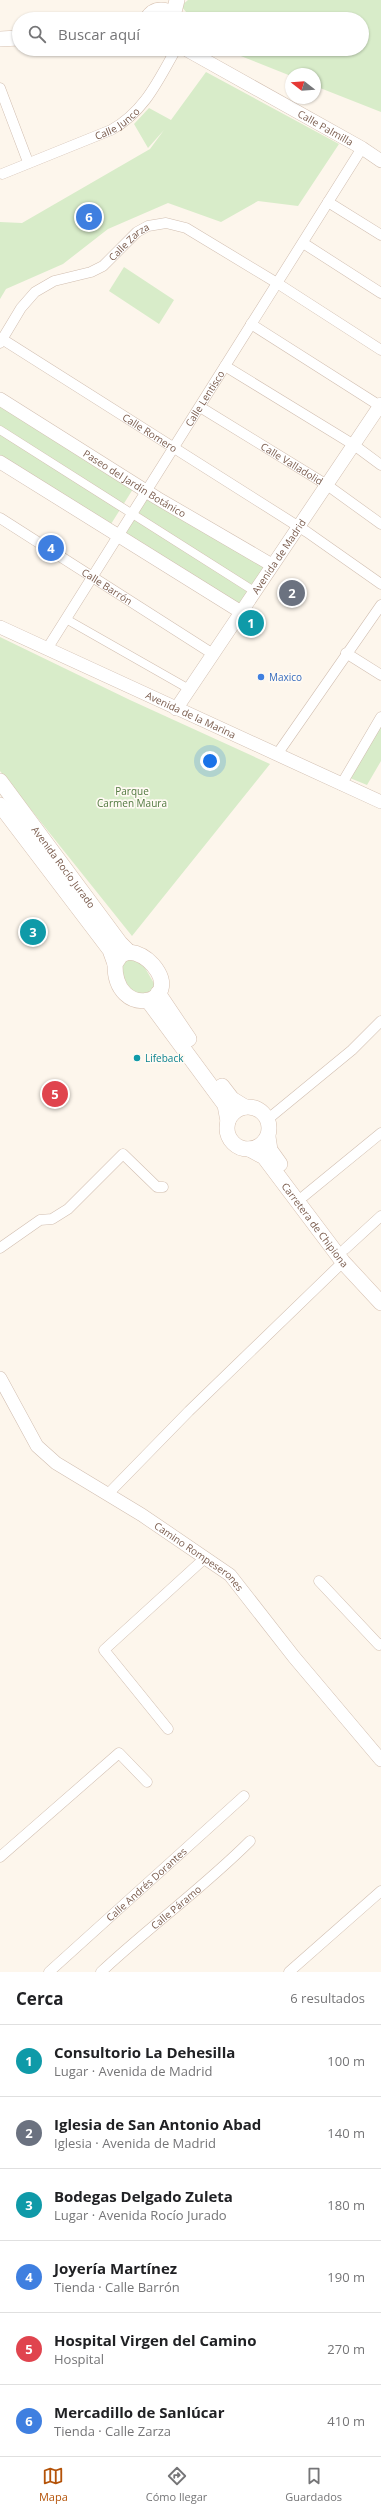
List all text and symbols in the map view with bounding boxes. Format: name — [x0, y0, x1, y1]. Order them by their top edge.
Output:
search box — [12, 12, 369, 56]
icon: search — [26, 23, 48, 45]
text: Buscar aquí — [58, 24, 140, 44]
north arrow — [285, 68, 321, 104]
street label: Calle Junco — [93, 104, 143, 143]
street label: Calle Palmilla — [295, 106, 356, 149]
pin: 6 — [76, 202, 102, 232]
street label: Calle Zarza — [105, 220, 152, 264]
street label: Calle Lentisco — [182, 368, 227, 429]
street label: Calle Romero — [120, 410, 180, 455]
street label: Calle Valladolid — [258, 439, 326, 488]
street label: Paseo del Jardín Botánico — [81, 446, 189, 520]
street label: Avenida de Madrid — [248, 516, 309, 597]
pin: 4 — [38, 533, 64, 563]
street label: Calle Barrón — [79, 565, 135, 608]
pin: 2 — [279, 578, 305, 608]
pin: 1 — [238, 608, 264, 638]
place label: Maxico — [269, 670, 302, 684]
marker: Maxico — [256, 672, 266, 682]
street label: Avenida de la Marina — [143, 688, 238, 741]
your location — [200, 751, 220, 771]
park label: Parque Carmen Maura — [97, 784, 167, 810]
street label: Avenida Rocío Jurado — [29, 823, 99, 911]
pin: 3 — [20, 917, 46, 947]
place label: Lifeback — [145, 1051, 184, 1065]
marker: Lifeback — [132, 1053, 142, 1063]
pin: 5 — [42, 1079, 68, 1109]
street label: Carretera de Chipiona — [279, 1180, 352, 1270]
street label: Camino Rompeserones — [151, 1518, 247, 1594]
street label: Calle Andrés Dorantes — [103, 1844, 190, 1924]
street label: Calle Páramo — [148, 1882, 204, 1932]
text: Cerca — [16, 1987, 64, 2010]
text: 6 resultados — [290, 1989, 365, 2007]
text: Consultorio La Dehesilla — [54, 2042, 235, 2062]
text: 1 — [25, 2052, 33, 2070]
text: 100 m — [327, 2052, 365, 2070]
text: Lugar · Avenida de Madrid — [54, 2062, 212, 2080]
text: Iglesia de San Antonio Abad — [54, 2114, 261, 2134]
text: 2 — [25, 2124, 33, 2142]
text: 140 m — [327, 2124, 365, 2142]
text: Iglesia · Avenida de Madrid — [54, 2134, 216, 2152]
text: Bodegas Delgado Zuleta — [54, 2186, 233, 2206]
text: 3 — [25, 2196, 33, 2214]
text: 180 m — [327, 2196, 365, 2214]
text: Lugar · Avenida Rocío Jurado — [54, 2206, 227, 2224]
text: Joyería Martínez — [54, 2258, 177, 2278]
text: 4 — [25, 2268, 33, 2286]
text: 190 m — [327, 2268, 365, 2286]
text: Tienda · Calle Barrón — [54, 2278, 180, 2296]
text: Hospital Virgen del Camino — [54, 2330, 256, 2350]
text: 5 — [25, 2340, 33, 2358]
text: 270 m — [327, 2340, 365, 2358]
text: Hospital — [54, 2350, 104, 2368]
text: Mercadillo de Sanlúcar — [54, 2402, 224, 2422]
text: 6 — [25, 2412, 33, 2430]
text: 410 m — [327, 2412, 365, 2430]
text: Tienda · Calle Zarza — [54, 2422, 171, 2440]
tab: Mapa — [39, 2465, 68, 2504]
tab: Cómo llegar — [146, 2465, 207, 2504]
tab: Guardados — [285, 2465, 342, 2504]

